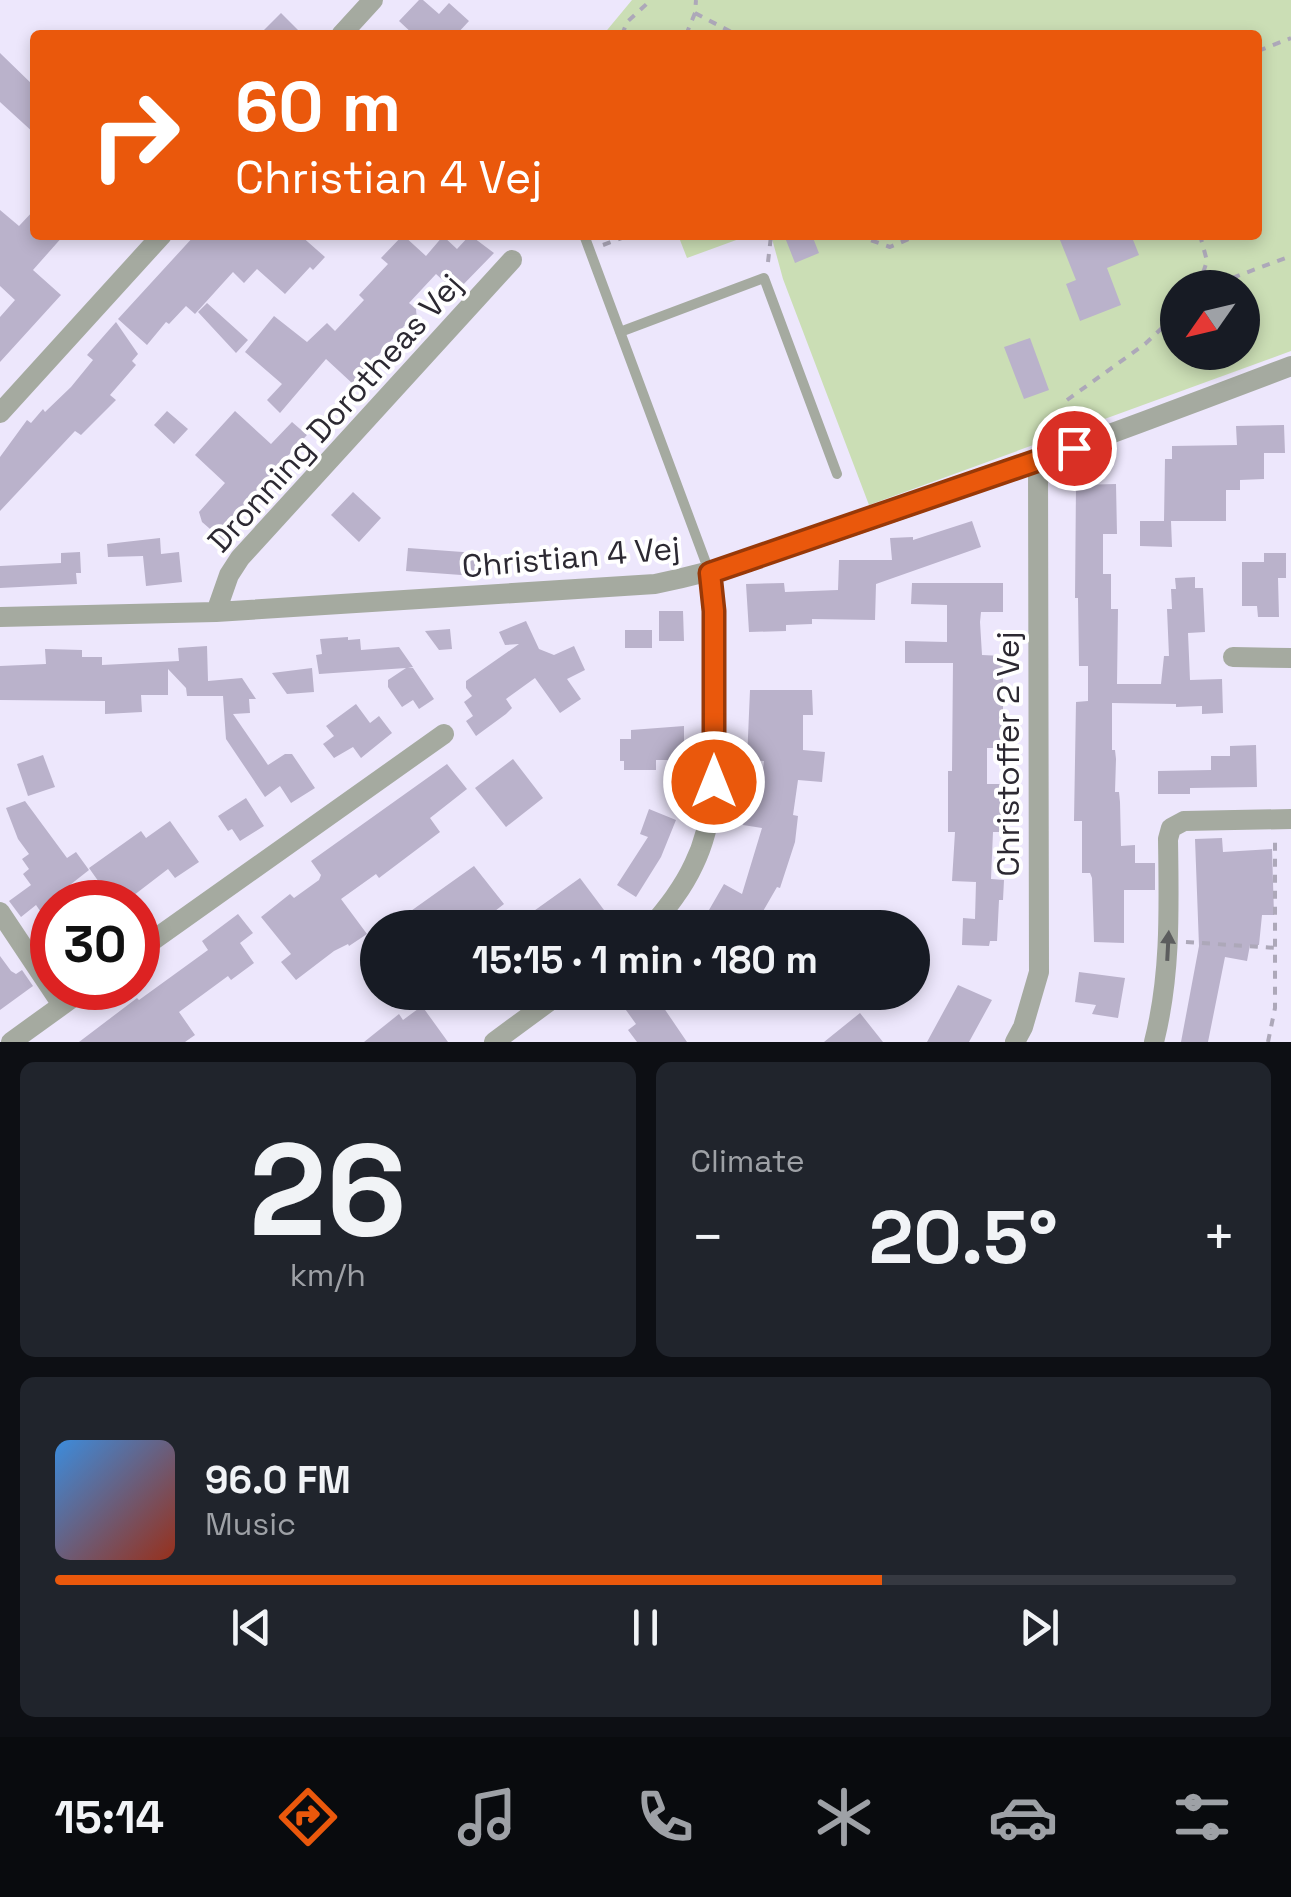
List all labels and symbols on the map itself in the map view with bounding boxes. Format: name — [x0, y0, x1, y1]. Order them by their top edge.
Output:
street label: Dronning Dorotheas Vej — [199, 265, 471, 561]
north arrow — [1160, 270, 1260, 370]
pin — [1032, 406, 1117, 491]
street label: Christian 4 Vej — [460, 528, 682, 586]
street label: Christoffer 2 Vej — [988, 631, 1028, 877]
position arrow — [662, 730, 766, 834]
speed limit sign: 30 — [30, 880, 160, 1010]
one-way arrow — [1160, 929, 1176, 961]

